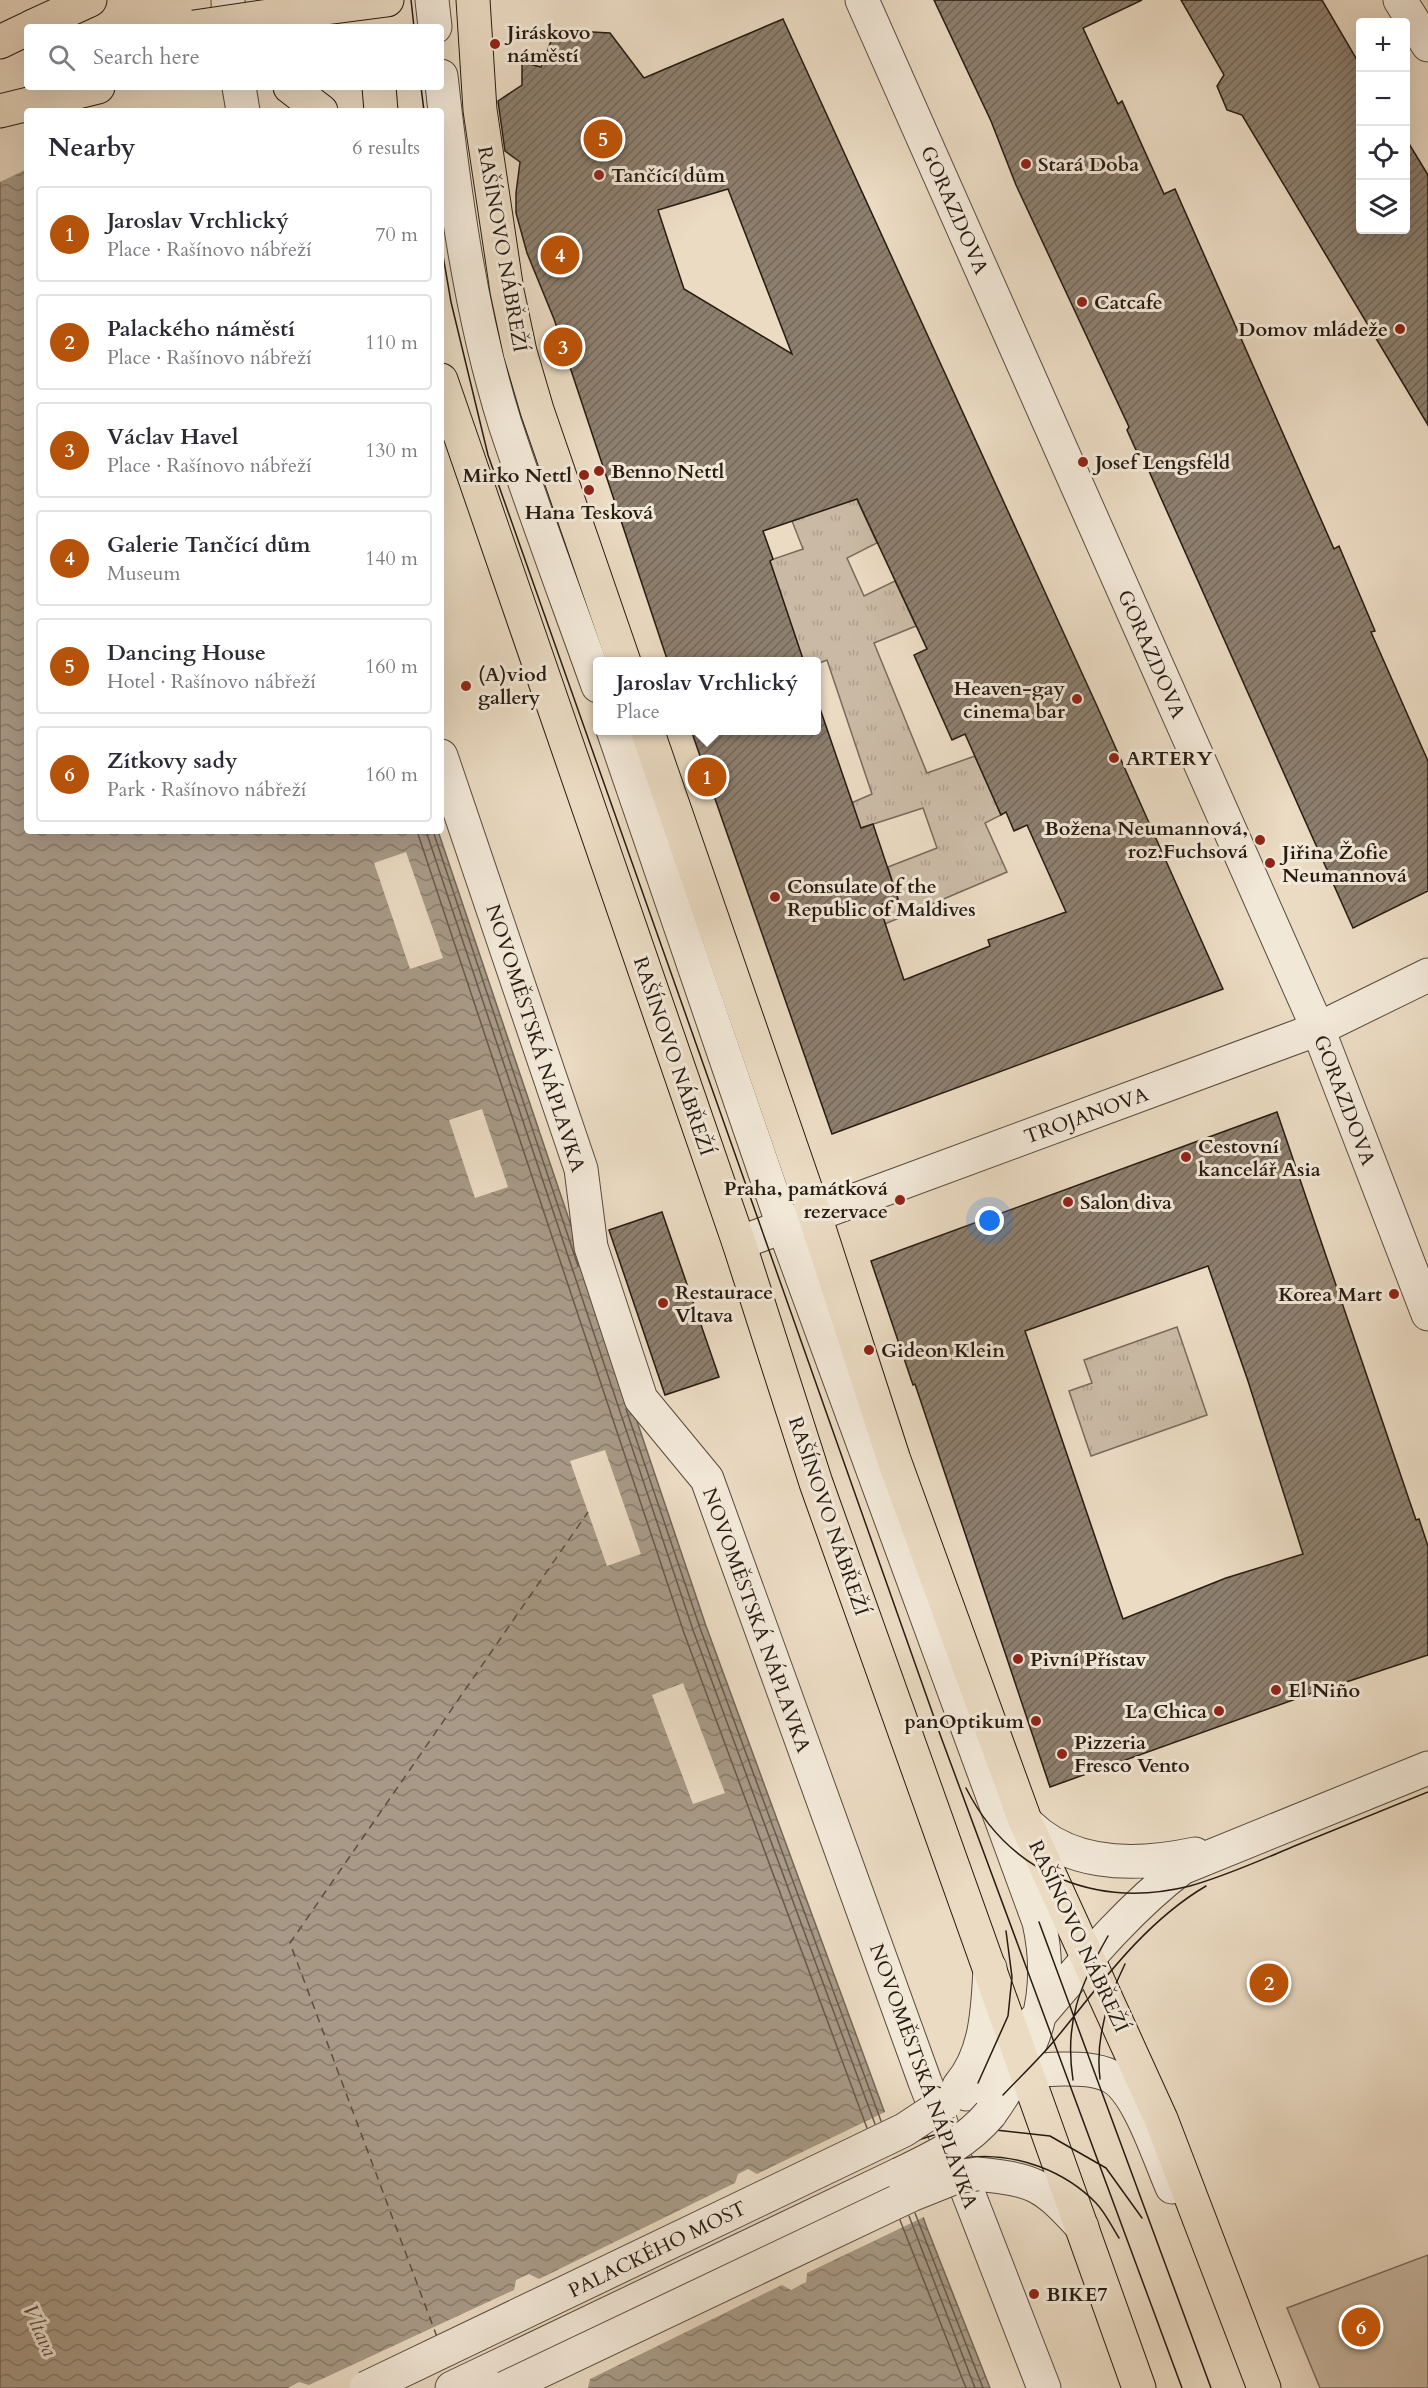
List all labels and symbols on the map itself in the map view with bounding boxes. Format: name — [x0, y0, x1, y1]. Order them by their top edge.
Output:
place label: Jiráskovo náměstí — [504, 19, 590, 69]
marker: Jiráskovo náměstí — [488, 37, 502, 51]
pin: 5 — [584, 116, 622, 162]
street label: GORAZDOVA — [914, 142, 995, 279]
street label: RAŠÍNOVO NÁBŘEŽÍ — [471, 144, 534, 354]
place label: Stará Doba — [1038, 151, 1139, 178]
marker: Stará Doba — [1019, 157, 1033, 171]
place label: Tančící dům — [611, 162, 726, 189]
marker: Tančící dům — [592, 168, 606, 182]
pin: 4 — [540, 232, 580, 278]
place label: Catcafe — [1094, 289, 1163, 316]
marker: Catcafe — [1075, 295, 1089, 309]
place label: Domov mládeže — [1238, 316, 1388, 343]
marker: Domov mládeže — [1393, 322, 1407, 336]
pin: 3 — [544, 324, 582, 370]
place label: Josef Lengsfeld — [1092, 449, 1231, 476]
marker: Josef Lengsfeld — [1076, 455, 1090, 469]
place label: Benno Nettl — [611, 458, 724, 485]
place label: Mirko Nettl — [463, 462, 572, 489]
marker: Benno Nettl — [592, 464, 606, 478]
marker: Mirko Nettl — [577, 468, 591, 482]
marker: Hana Tesková — [582, 483, 596, 497]
place label: Hana Tesková — [525, 499, 653, 526]
street label: GORAZDOVA — [1111, 586, 1192, 723]
place label: (A)viod gallery — [478, 661, 548, 711]
place label: Heaven-gay cinema bar — [954, 675, 1066, 725]
marker: (A)viod gallery — [459, 679, 473, 693]
marker: Heaven-gay cinema bar — [1070, 692, 1084, 706]
place label: ARTERY — [1126, 745, 1212, 772]
marker: ARTERY — [1107, 751, 1121, 765]
pin: 1 — [688, 754, 726, 800]
place label: Božena Neumannová, roz.Fuchsová — [1044, 815, 1248, 865]
marker: Božena Neumannová, roz.Fuchsová — [1253, 833, 1267, 847]
place label: Jiřina Žofie Neumannová — [1279, 839, 1407, 889]
marker: Jiřina Žofie Neumannová — [1263, 856, 1277, 870]
place label: Consulate of the Republic of Maldives — [787, 873, 976, 923]
marker: Consulate of the Republic of Maldives — [768, 890, 782, 904]
street label: NOVOMĚSTSKÁ NÁPLAVKA — [479, 901, 592, 1176]
street label: RAŠÍNOVO NÁBŘEŽÍ — [627, 953, 720, 1159]
street label: GORAZDOVA — [1307, 1031, 1382, 1170]
street label: TROJANOVA — [1020, 1080, 1153, 1150]
place label: Cestovní kancelář Asia — [1198, 1133, 1321, 1183]
marker: Cestovní kancelář Asia — [1179, 1150, 1193, 1164]
place label: Praha, památková rezervace — [724, 1175, 888, 1225]
place label: Salon diva — [1080, 1189, 1172, 1216]
marker: Praha, památková rezervace — [893, 1193, 907, 1207]
marker: Salon diva — [1061, 1195, 1075, 1209]
your location — [975, 1206, 1004, 1235]
place label: Restaurace Vltava — [675, 1279, 773, 1329]
place label: Korea Mart — [1278, 1281, 1382, 1308]
marker: Korea Mart — [1387, 1287, 1401, 1301]
marker: Restaurace Vltava — [656, 1296, 670, 1310]
place label: Gideon Klein — [881, 1337, 1005, 1364]
marker: Gideon Klein — [862, 1343, 876, 1357]
street label: RAŠÍNOVO NÁBŘEŽÍ — [782, 1413, 875, 1619]
street label: NOVOMĚSTSKÁ NÁPLAVKA — [696, 1484, 817, 1757]
place label: Pivní Přístav — [1030, 1646, 1146, 1673]
marker: Pivní Přístav — [1011, 1652, 1025, 1666]
place label: El Niño — [1288, 1677, 1360, 1704]
marker: El Niño — [1269, 1683, 1283, 1697]
place label: La Chica — [1125, 1698, 1207, 1725]
marker: La Chica — [1212, 1704, 1226, 1718]
place label: panOptikum — [905, 1708, 1025, 1735]
marker: panOptikum — [1029, 1714, 1043, 1728]
place label: Pizzeria Fresco Vento — [1074, 1729, 1190, 1779]
marker: Pizzeria Fresco Vento — [1055, 1747, 1069, 1761]
street label: RAŠÍNOVO NÁBŘEŽÍ — [1022, 1836, 1135, 2037]
street label: NOVOMĚSTSKÁ NÁPLAVKA — [863, 1940, 984, 2213]
pin: 2 — [1250, 1960, 1288, 2006]
street label: PALACKÉHO MOST — [564, 2194, 751, 2304]
place label: BIKE7 — [1046, 2281, 1107, 2308]
marker: BIKE7 — [1027, 2287, 1041, 2301]
water label: Vltava — [15, 2299, 64, 2361]
pin: 6 — [1342, 2304, 1380, 2350]

